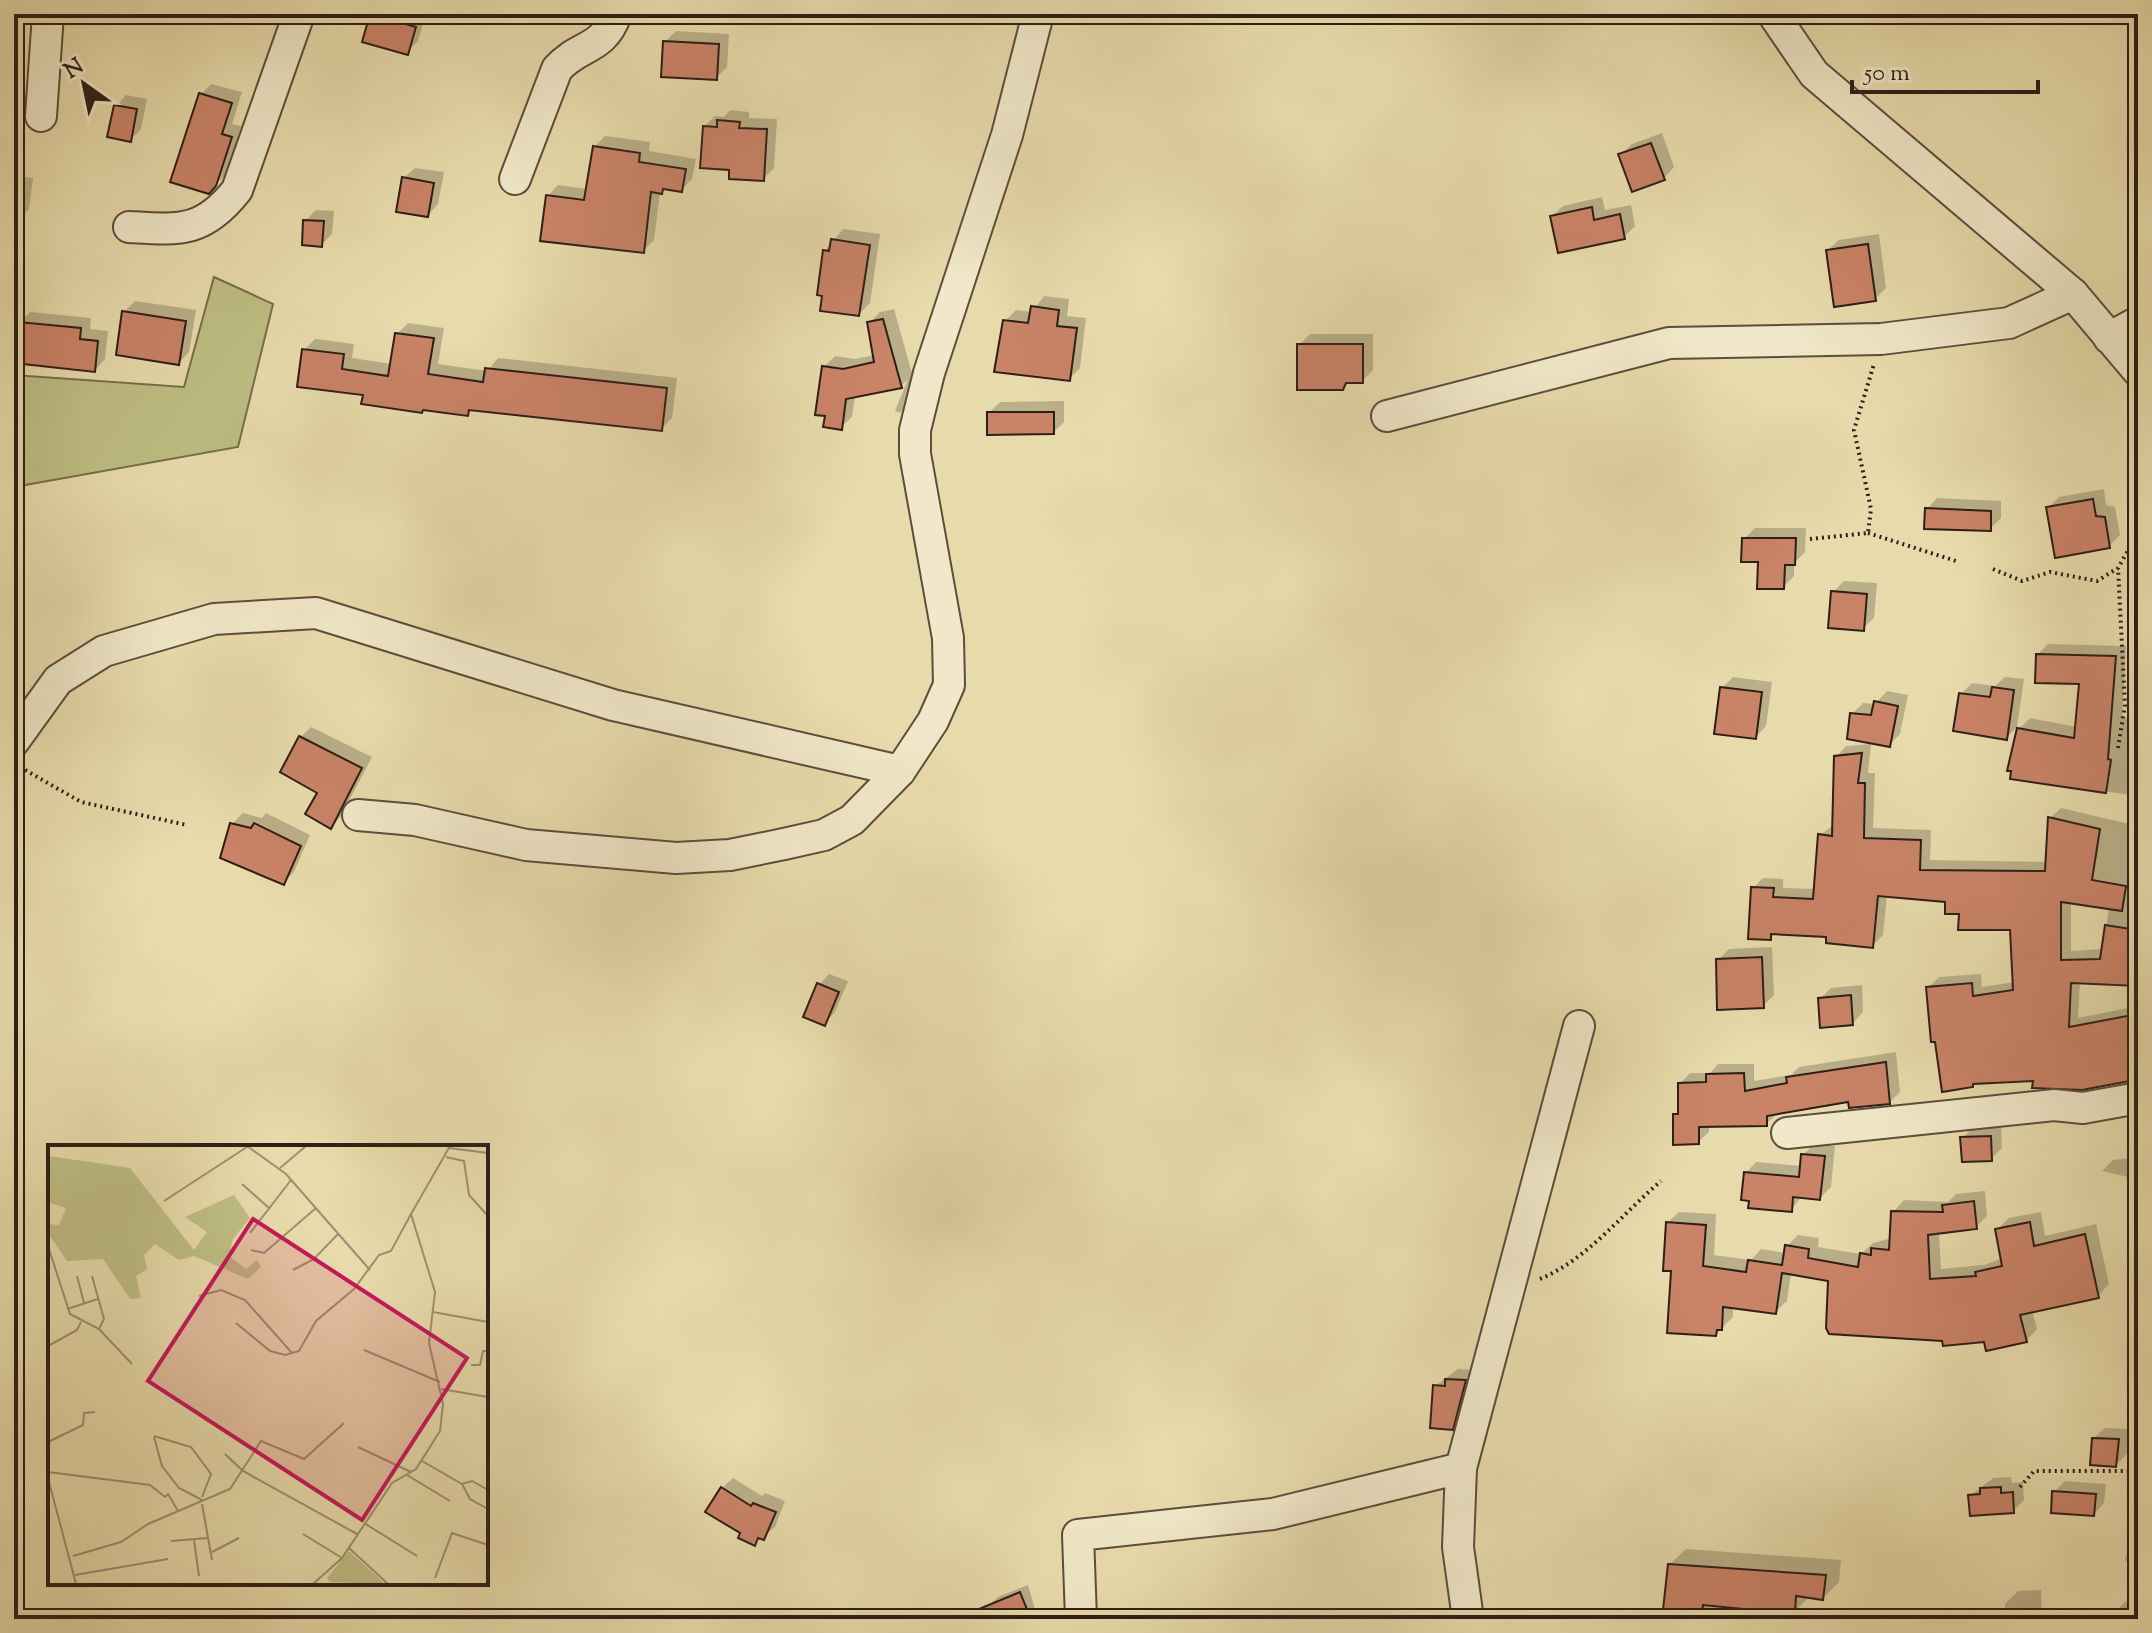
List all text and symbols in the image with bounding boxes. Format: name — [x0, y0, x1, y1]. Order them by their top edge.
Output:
north arrow — [44, 44, 124, 124]
scale bar — [1852, 44, 2038, 94]
text: N — [59, 51, 91, 88]
text: 50 m — [1862, 57, 1910, 91]
inset map — [48, 1145, 488, 1585]

